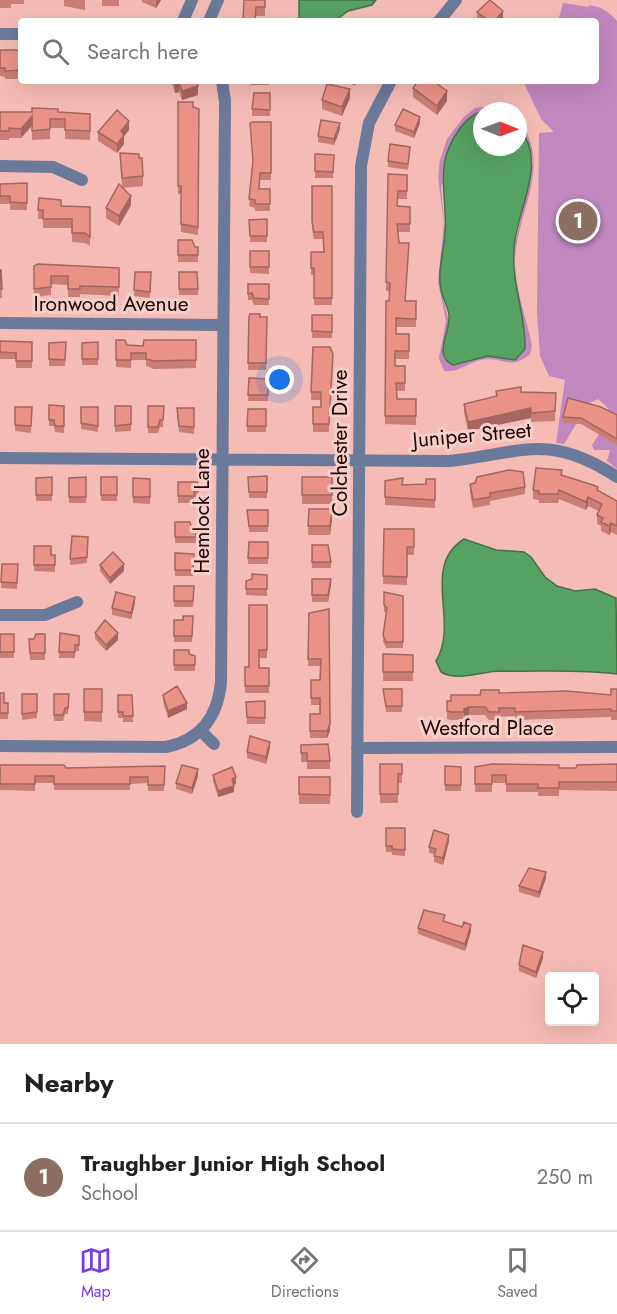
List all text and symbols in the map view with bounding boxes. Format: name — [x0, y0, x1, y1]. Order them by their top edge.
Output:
search box — [18, 18, 599, 84]
icon: search — [39, 35, 72, 68]
text: Search here — [87, 35, 198, 67]
north arrow — [473, 102, 527, 156]
pin: 1 — [558, 198, 598, 244]
street label: Ironwood Avenue — [33, 289, 189, 319]
your location — [265, 365, 294, 394]
street label: Colchester Drive — [325, 369, 355, 517]
street label: Juniper Street — [408, 415, 533, 455]
street label: Hemlock Lane — [187, 448, 217, 574]
street label: Westford Place — [420, 713, 554, 743]
map controls — [545, 972, 599, 1026]
button: locate — [545, 972, 599, 1026]
text: Nearby — [24, 1064, 113, 1102]
text: Traughber Junior High School — [81, 1147, 385, 1179]
text: 1 — [38, 1163, 49, 1192]
text: 250 m — [537, 1163, 593, 1192]
text: School — [81, 1179, 138, 1208]
tab: Map — [79, 1244, 112, 1303]
tab: Directions — [271, 1244, 339, 1303]
tab: Saved — [497, 1244, 538, 1303]

